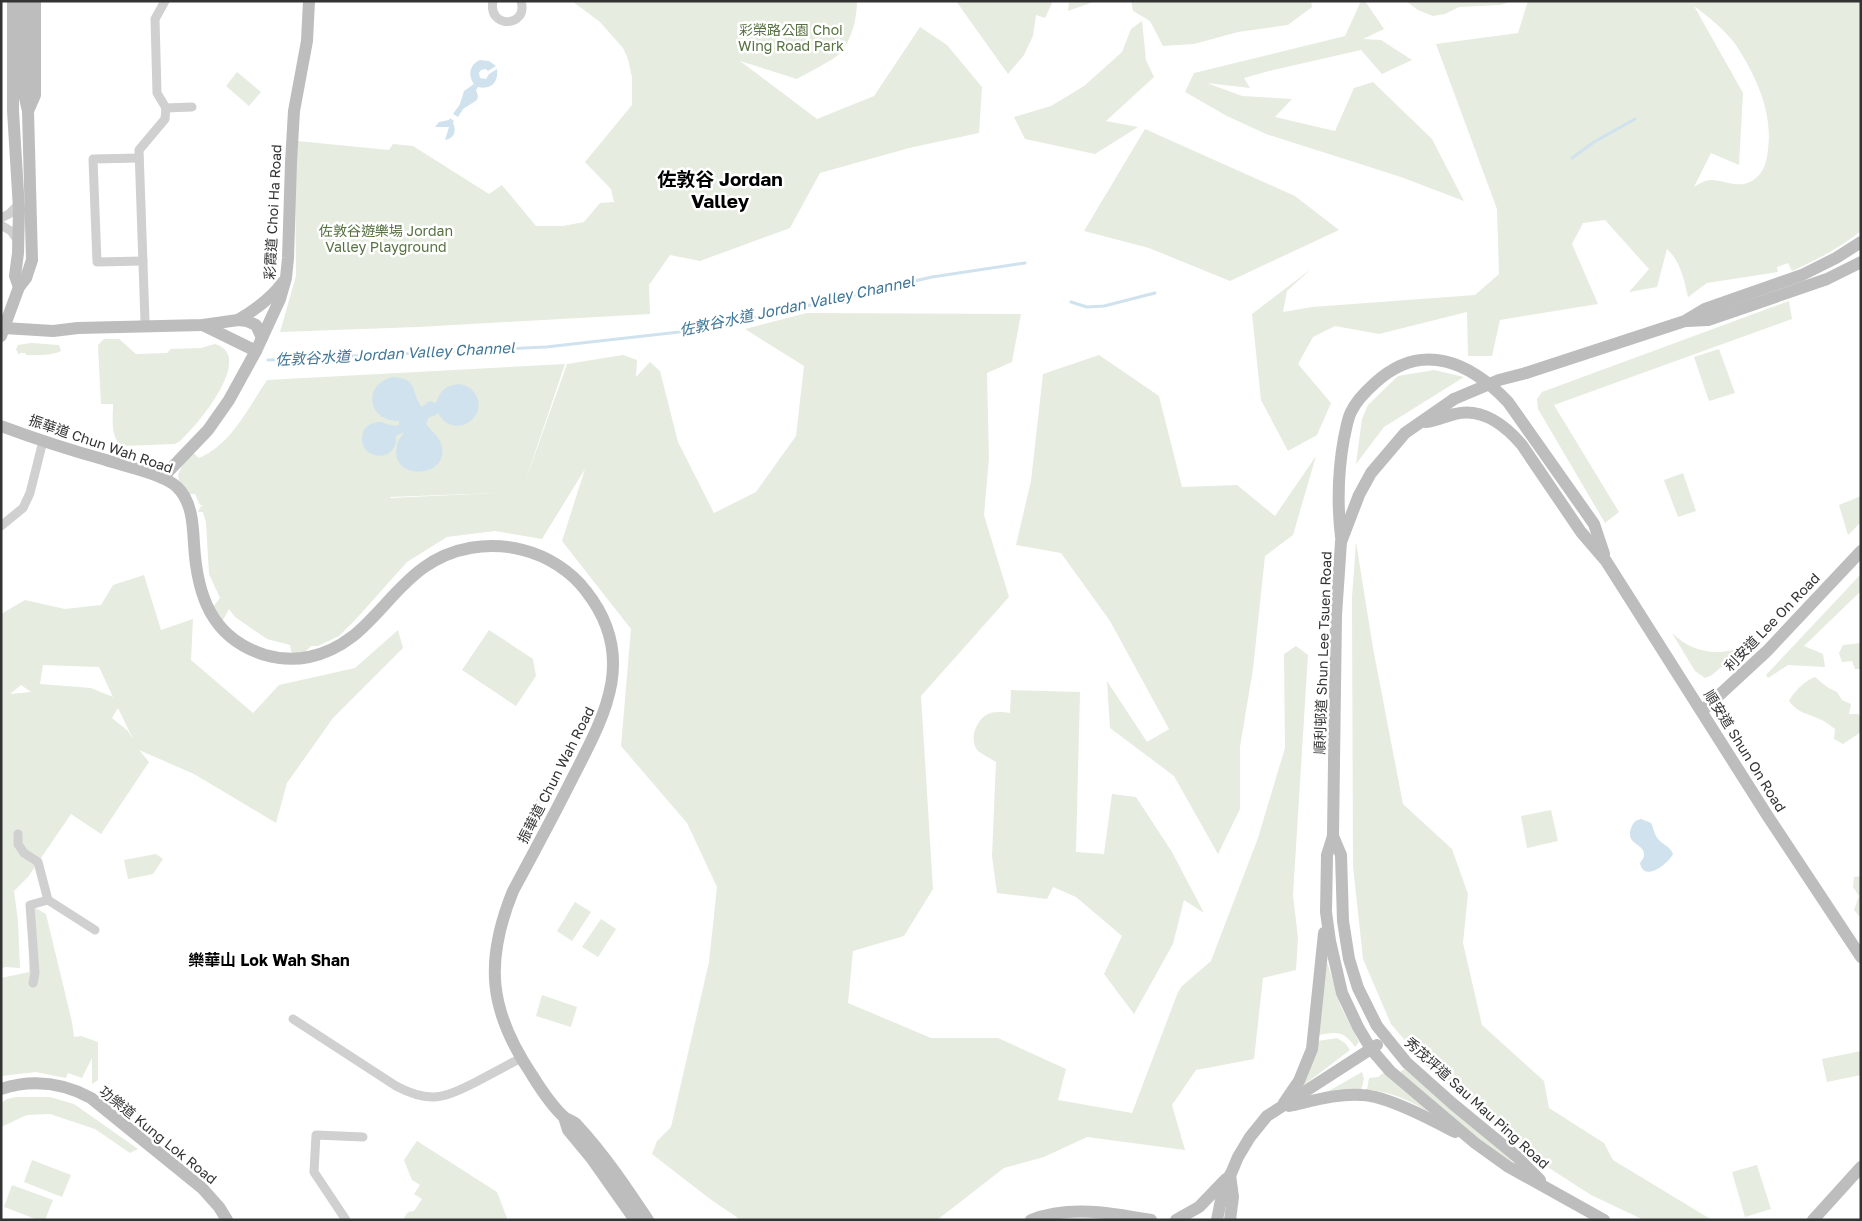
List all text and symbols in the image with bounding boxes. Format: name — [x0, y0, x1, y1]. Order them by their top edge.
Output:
park label: 彩榮路公園 Choi Wing Road Park — [738, 21, 844, 54]
street label: 彩霞道 Choi Ha Road — [260, 144, 285, 280]
district label: 佐敦谷 Jordan Valley — [657, 167, 783, 212]
park label: 佐敦谷遊樂場 Jordan Valley Playground — [319, 222, 453, 255]
water label: 佐敦谷水道 Jordan Valley Channel — [678, 271, 917, 340]
water label: 佐敦谷水道 Jordan Valley Channel — [275, 338, 516, 369]
street label: 振華道 Chun Wah Road — [27, 411, 176, 476]
street label: 順利邨道 Shun Lee Tsuen Road — [1310, 551, 1335, 755]
street label: 利安道 Lee On Road — [1720, 569, 1823, 674]
street label: 順安道 Shun On Road — [1701, 687, 1790, 815]
street label: 振華道 Chun Wah Road — [514, 703, 598, 846]
district label: 樂華山 Lok Wah Shan — [188, 950, 350, 970]
street label: 秀茂坪道 Sau Mau Ping Road — [1402, 1033, 1553, 1172]
street label: 功樂道 Kung Lok Road — [96, 1082, 220, 1187]

